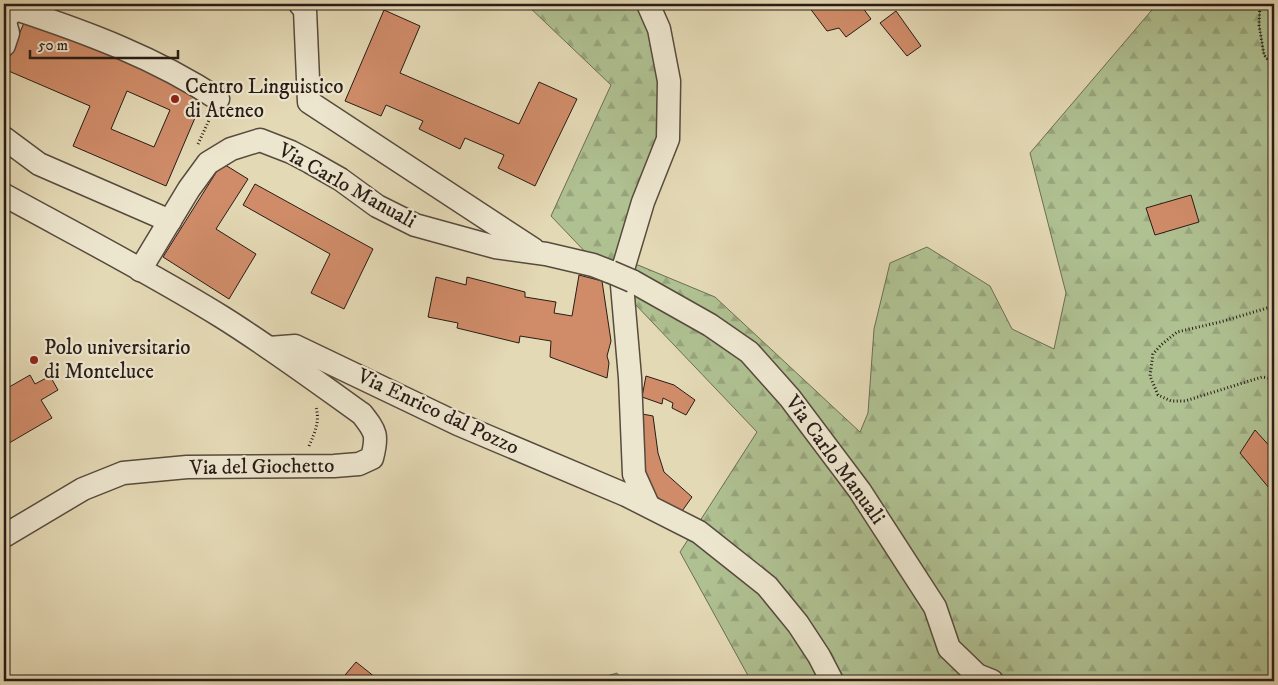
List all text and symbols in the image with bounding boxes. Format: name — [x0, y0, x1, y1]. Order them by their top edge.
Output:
scale bar — [30, 28, 178, 60]
text: 50 m — [38, 36, 68, 55]
place label: Centro Linguistico di Ateneo — [185, 74, 343, 124]
marker: Centro Linguistico di Ateneo — [169, 93, 181, 105]
street label: Via Carlo Manuali — [273, 137, 420, 235]
place label: Polo universitario di Monteluce — [44, 335, 191, 385]
marker: Polo universitario di Monteluce — [28, 354, 40, 366]
street label: Via Enrico dal Pozzo — [352, 363, 523, 461]
street label: Via Carlo Manuali — [779, 390, 891, 530]
street label: Via del Giochetto — [188, 453, 335, 481]

